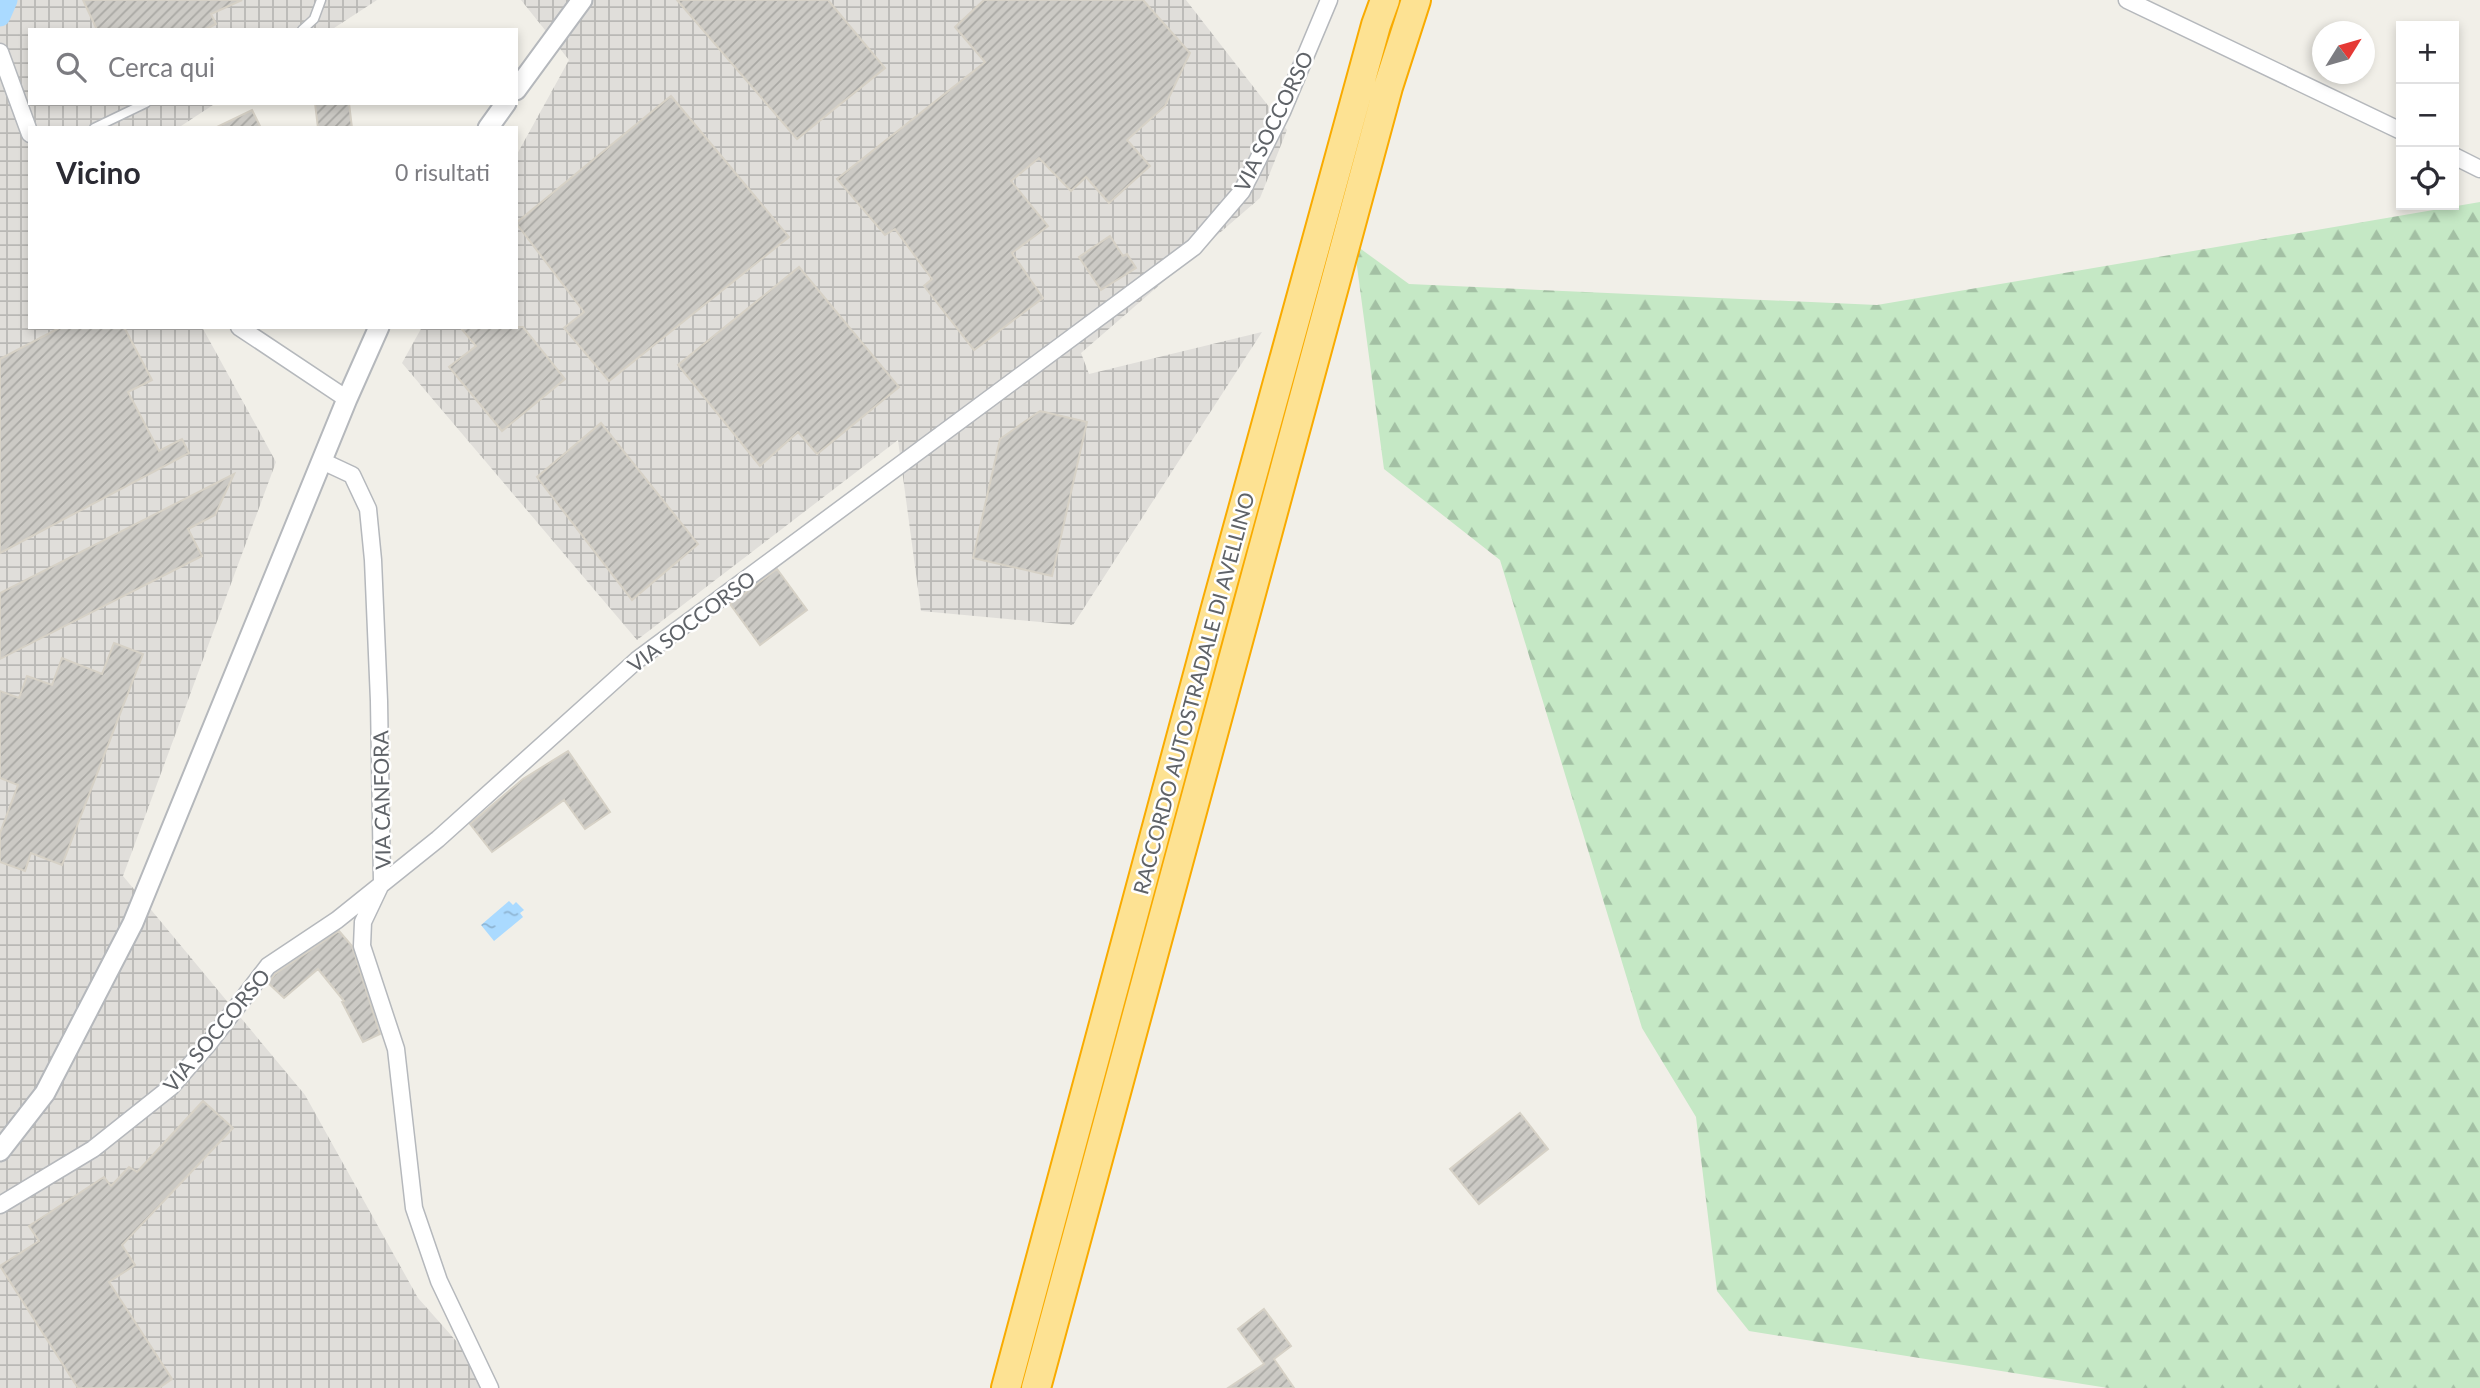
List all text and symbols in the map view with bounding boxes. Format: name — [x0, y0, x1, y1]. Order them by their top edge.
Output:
north arrow — [2312, 21, 2375, 84]
map controls — [2396, 21, 2459, 210]
button: + — [2396, 21, 2459, 84]
search box — [28, 28, 518, 105]
street label: VIA SOCCORSO — [1228, 47, 1318, 195]
icon: search — [52, 48, 90, 86]
text: Cerca qui — [108, 51, 215, 83]
button: − — [2396, 84, 2459, 147]
button: locate — [2396, 147, 2459, 210]
text: Vicino — [56, 154, 141, 190]
text: 0 risultati — [395, 158, 490, 186]
street label: RACCORDO AUTOSTRADALE DI AVELLINO — [1127, 489, 1259, 897]
street label: VIA SOCCORSO — [622, 565, 760, 677]
street label: VIA CANFORA — [367, 729, 395, 870]
street label: VIA SOCCORSO — [157, 963, 275, 1097]

